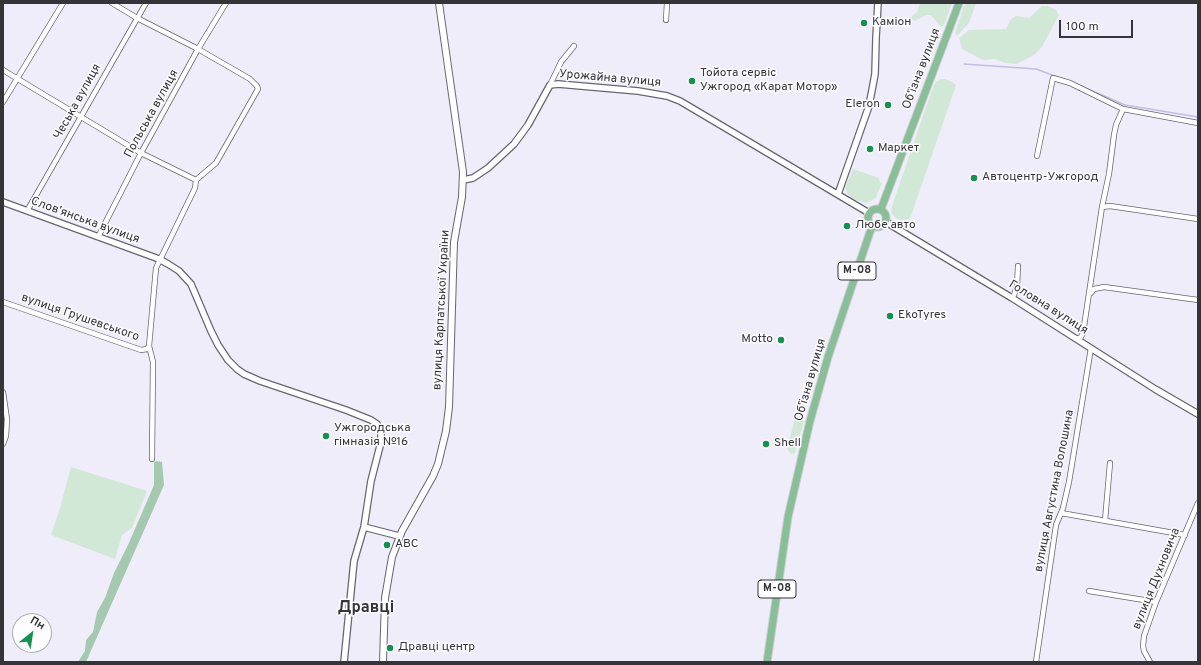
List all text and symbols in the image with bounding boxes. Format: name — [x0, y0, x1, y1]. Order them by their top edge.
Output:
scale bar — [1061, 12, 1135, 38]
place label: Каміон — [872, 16, 911, 30]
marker: Каміон — [859, 18, 869, 28]
text: 100 m — [1066, 19, 1099, 35]
street label: Обʼїзна вулиця — [900, 27, 944, 111]
street label: Чеська вулиця — [51, 62, 105, 142]
street label: Польська вулиця — [122, 67, 182, 161]
street label: Урожайна вулиця — [558, 67, 662, 91]
place label: Тойота сервіс Ужгород «Карат Мотор» — [700, 67, 837, 95]
marker: Тойота сервіс Ужгород «Карат Мотор» — [687, 76, 697, 86]
place label: Eleron — [845, 98, 880, 112]
marker: Eleron — [883, 100, 893, 110]
place label: Маркет — [878, 142, 919, 156]
marker: Маркет — [865, 144, 875, 154]
place label: Автоцентр-Ужгород — [982, 171, 1098, 185]
marker: Автоцентр-Ужгород — [969, 173, 979, 183]
street label: Словʼянська вулиця — [29, 195, 141, 247]
place label: Любе авто — [855, 219, 916, 233]
marker: Любе авто — [842, 221, 852, 231]
street label: вулиця Карпатської України — [431, 229, 453, 391]
road number: М-08 — [838, 262, 876, 280]
street label: Головна вулиця — [1006, 278, 1090, 338]
street label: вулиця Грушевського — [19, 291, 141, 345]
place label: EkoTyres — [898, 309, 946, 323]
marker: EkoTyres — [885, 311, 895, 321]
place label: Motto — [741, 333, 773, 347]
marker: Motto — [776, 335, 786, 345]
street label: Обʼїзна вулиця — [792, 337, 830, 423]
street label: вулиця Августина Волошина — [1032, 409, 1078, 573]
place label: Ужгородська гімназія №16 — [334, 422, 410, 450]
marker: Ужгородська гімназія №16 — [321, 431, 331, 441]
place label: Shell — [774, 437, 801, 451]
marker: Shell — [761, 439, 771, 449]
street label: вулиця Духновича — [1130, 526, 1184, 632]
place label: ABC — [395, 538, 418, 552]
marker: ABC — [382, 540, 392, 550]
road number: М-08 — [758, 580, 796, 598]
district label: Дравці — [338, 599, 394, 619]
north arrow — [12, 613, 52, 653]
text: Пн — [28, 614, 47, 633]
place label: Дравці центр — [398, 641, 475, 655]
marker: Дравці центр — [385, 643, 395, 653]

